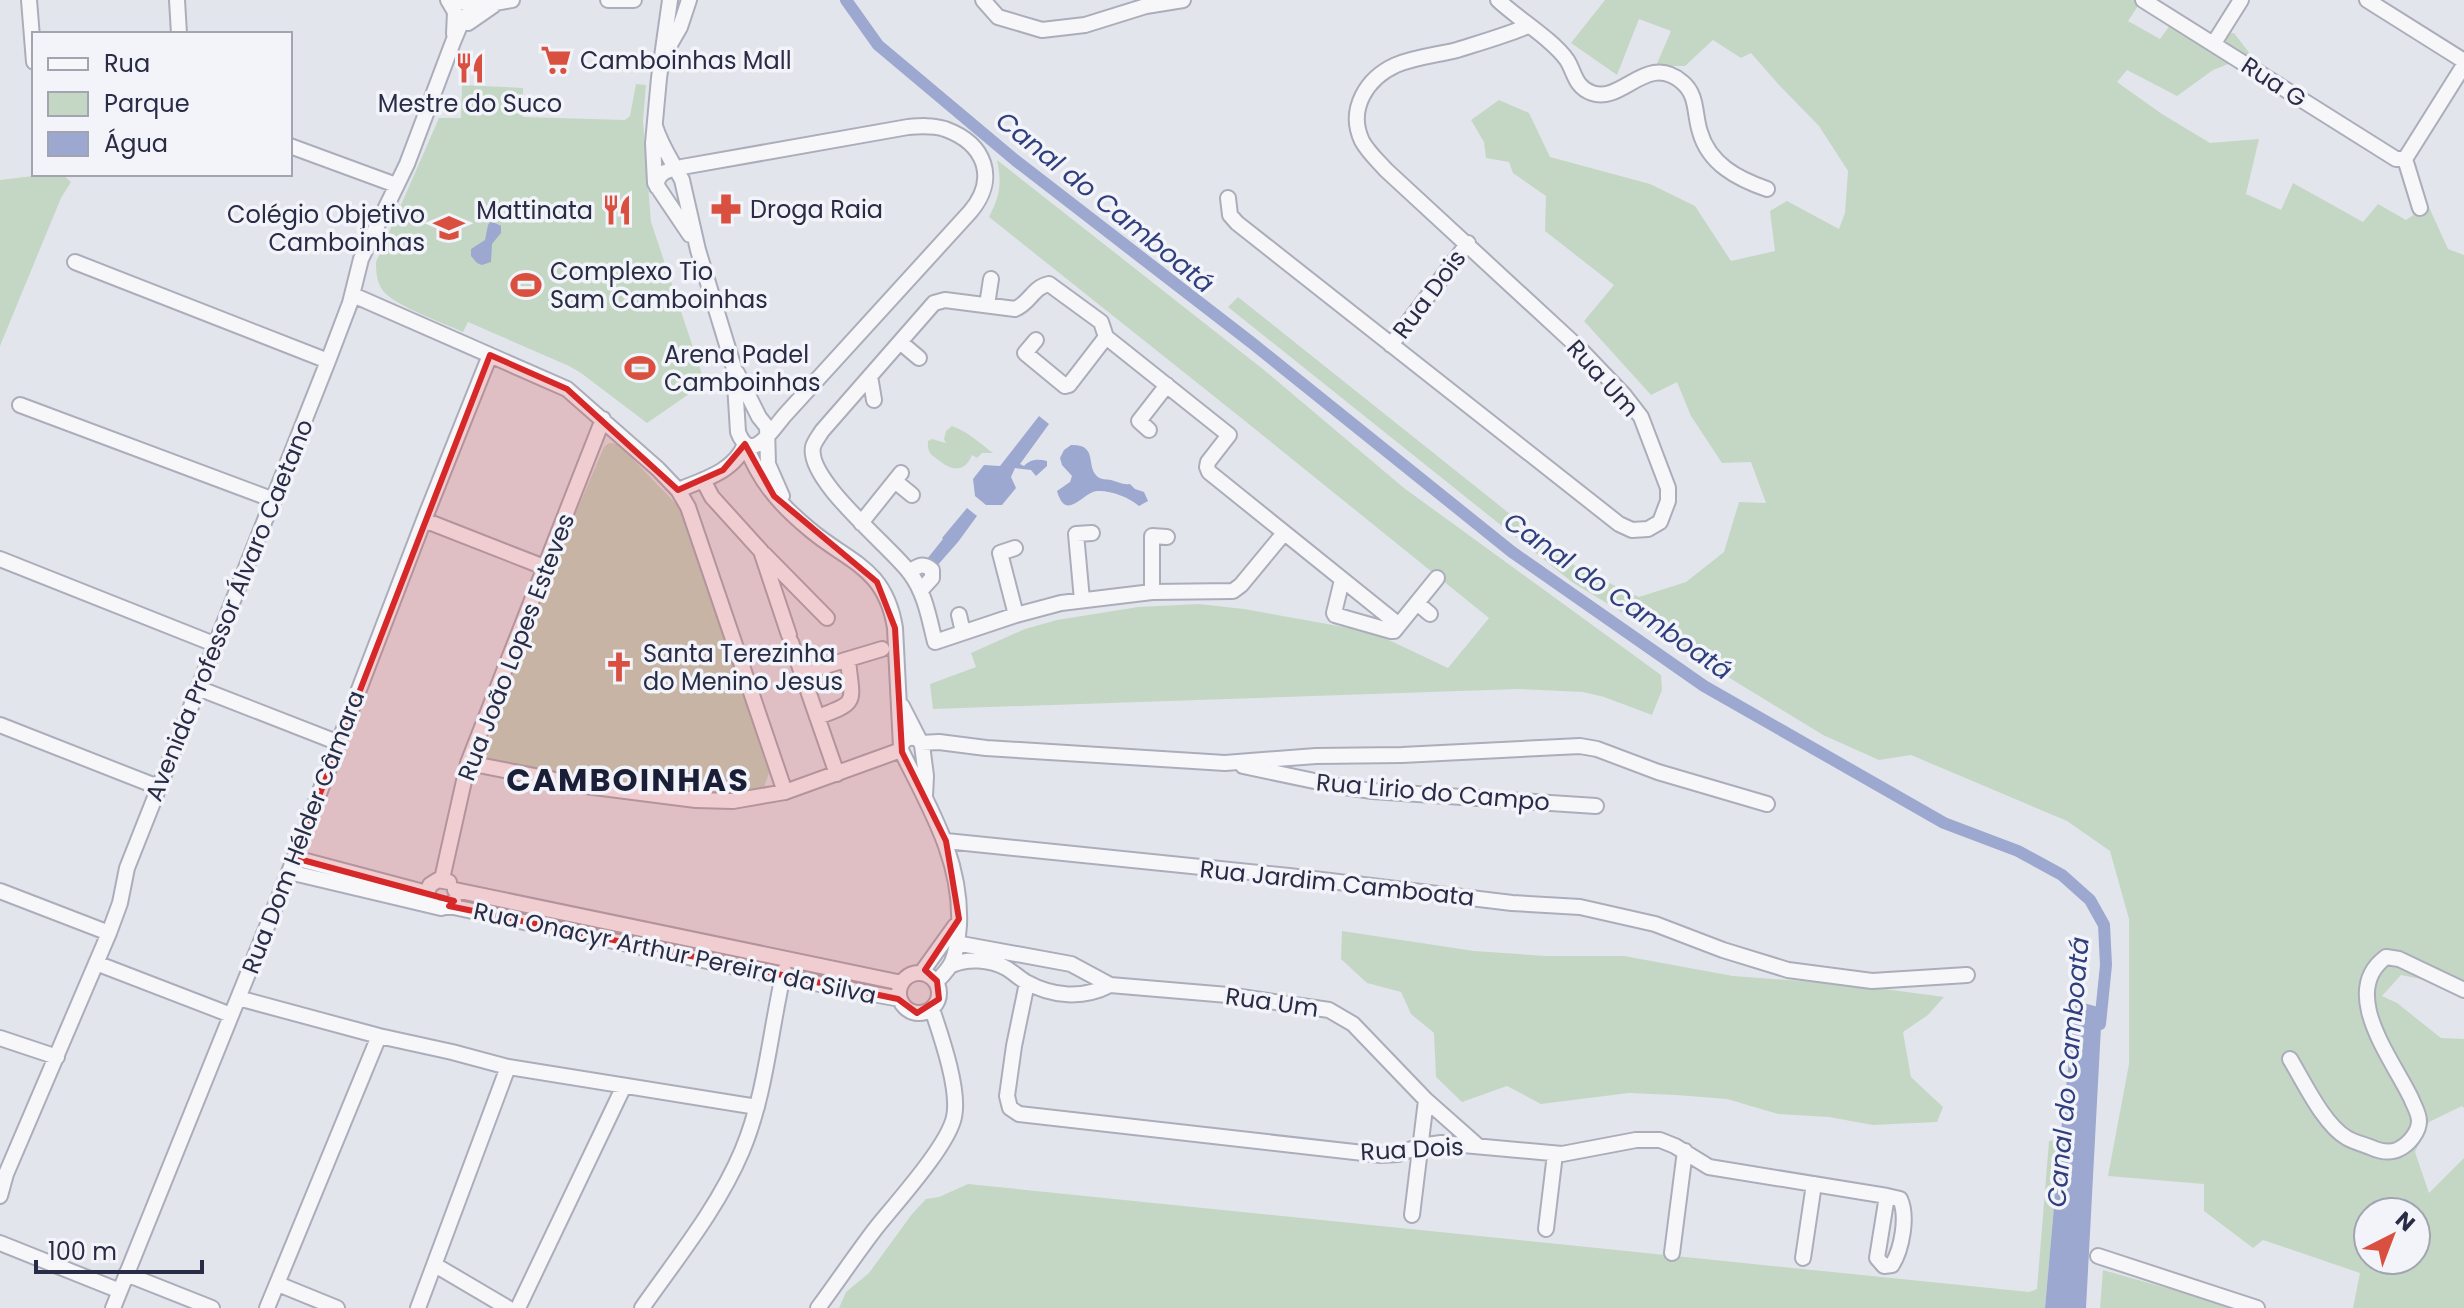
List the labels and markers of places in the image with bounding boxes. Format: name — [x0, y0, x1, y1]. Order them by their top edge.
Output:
supermarket icon: Camboinhas Mall — [539, 43, 573, 77]
place label: Camboinhas Mall — [580, 44, 792, 77]
restaurant icon: Mestre do Suco — [453, 51, 487, 85]
place label: Mestre do Suco — [378, 87, 562, 120]
pharmacy icon: Droga Raia — [709, 192, 743, 226]
restaurant icon: Mattinata — [600, 193, 634, 227]
place label: Droga Raia — [750, 193, 883, 226]
place label: Mattinata — [476, 194, 593, 227]
place label: Colégio Objetivo Camboinhas — [227, 198, 425, 259]
school or university icon: Colégio Objetivo Camboinhas — [432, 211, 466, 245]
place label: Complexo Tio Sam Camboinhas — [550, 255, 768, 316]
sports icon: Complexo Tio Sam Camboinhas — [509, 268, 543, 302]
place label: Arena Padel Camboinhas — [664, 338, 820, 399]
sports icon: Arena Padel Camboinhas — [623, 351, 657, 385]
place label: Santa Terezinha do Menino Jesus — [643, 637, 843, 698]
church icon: Santa Terezinha do Menino Jesus — [602, 650, 636, 684]

